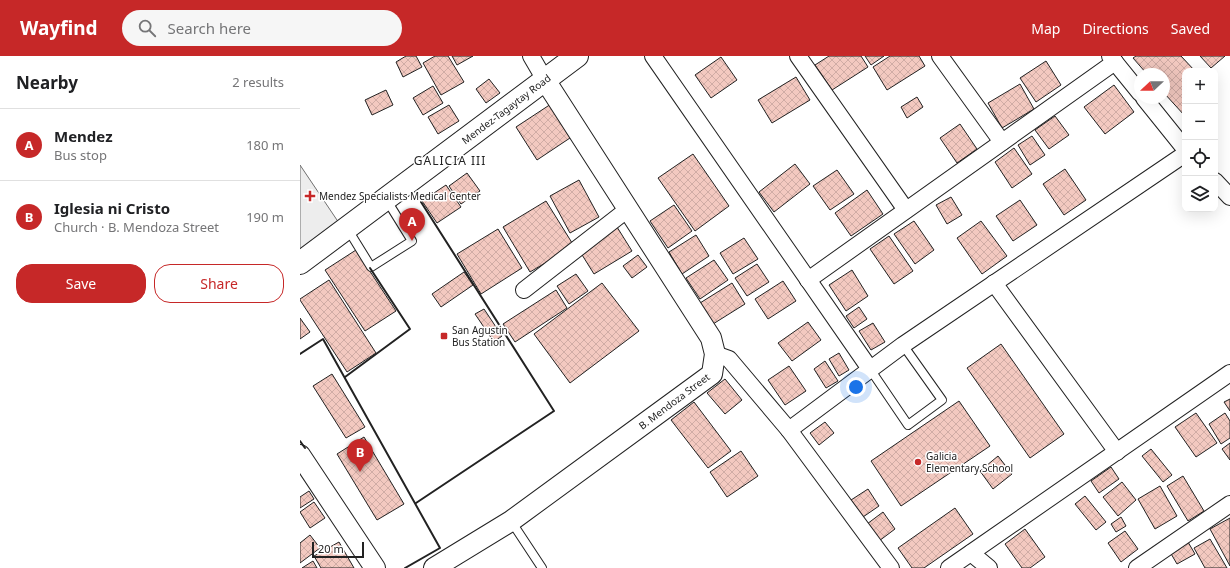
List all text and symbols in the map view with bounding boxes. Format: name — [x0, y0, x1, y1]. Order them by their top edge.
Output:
search box — [122, 10, 402, 46]
text: Wayfind — [20, 15, 98, 41]
icon: search — [136, 17, 158, 39]
text: Search here — [168, 18, 251, 38]
text: Map — [1031, 19, 1060, 38]
text: Directions — [1082, 19, 1149, 38]
text: Saved — [1171, 19, 1210, 38]
north arrow — [1134, 68, 1170, 104]
map controls — [1182, 68, 1218, 212]
button: + — [1182, 68, 1218, 104]
text: Nearby — [16, 71, 78, 94]
street label: Mendez-Tagaytay Road — [459, 71, 553, 147]
text: 2 results — [232, 73, 284, 91]
button: − — [1182, 104, 1218, 140]
text: Mendez — [54, 126, 113, 146]
text: A — [25, 136, 34, 154]
text: 180 m — [246, 136, 284, 154]
button: locate — [1182, 140, 1218, 176]
text: Bus stop — [54, 146, 107, 164]
district label: GALICIA III — [414, 152, 486, 169]
button: layers — [1182, 176, 1218, 212]
place label: Mendez Specialists Medical Center — [319, 189, 481, 203]
marker: Mendez Specialists Medical Center — [304, 190, 316, 202]
text: Iglesia ni Cristo — [54, 198, 170, 218]
text: B — [25, 208, 33, 226]
text: 190 m — [246, 208, 284, 226]
pin: A — [399, 208, 425, 241]
text: Church · B. Mendoza Street — [54, 218, 219, 236]
button: Save — [16, 264, 146, 303]
button: Share — [154, 264, 284, 303]
place label: San Agustin Bus Station — [452, 323, 508, 349]
marker: San Agustin Bus Station — [439, 331, 449, 341]
street label: B. Mendoza Street — [636, 369, 713, 432]
your location — [846, 377, 866, 397]
pin: B — [347, 439, 373, 472]
place label: Galicia Elementary School — [926, 449, 1013, 475]
marker: Galicia Elementary School — [913, 457, 923, 467]
scale bar — [312, 540, 364, 559]
text: 20 m — [318, 541, 344, 556]

